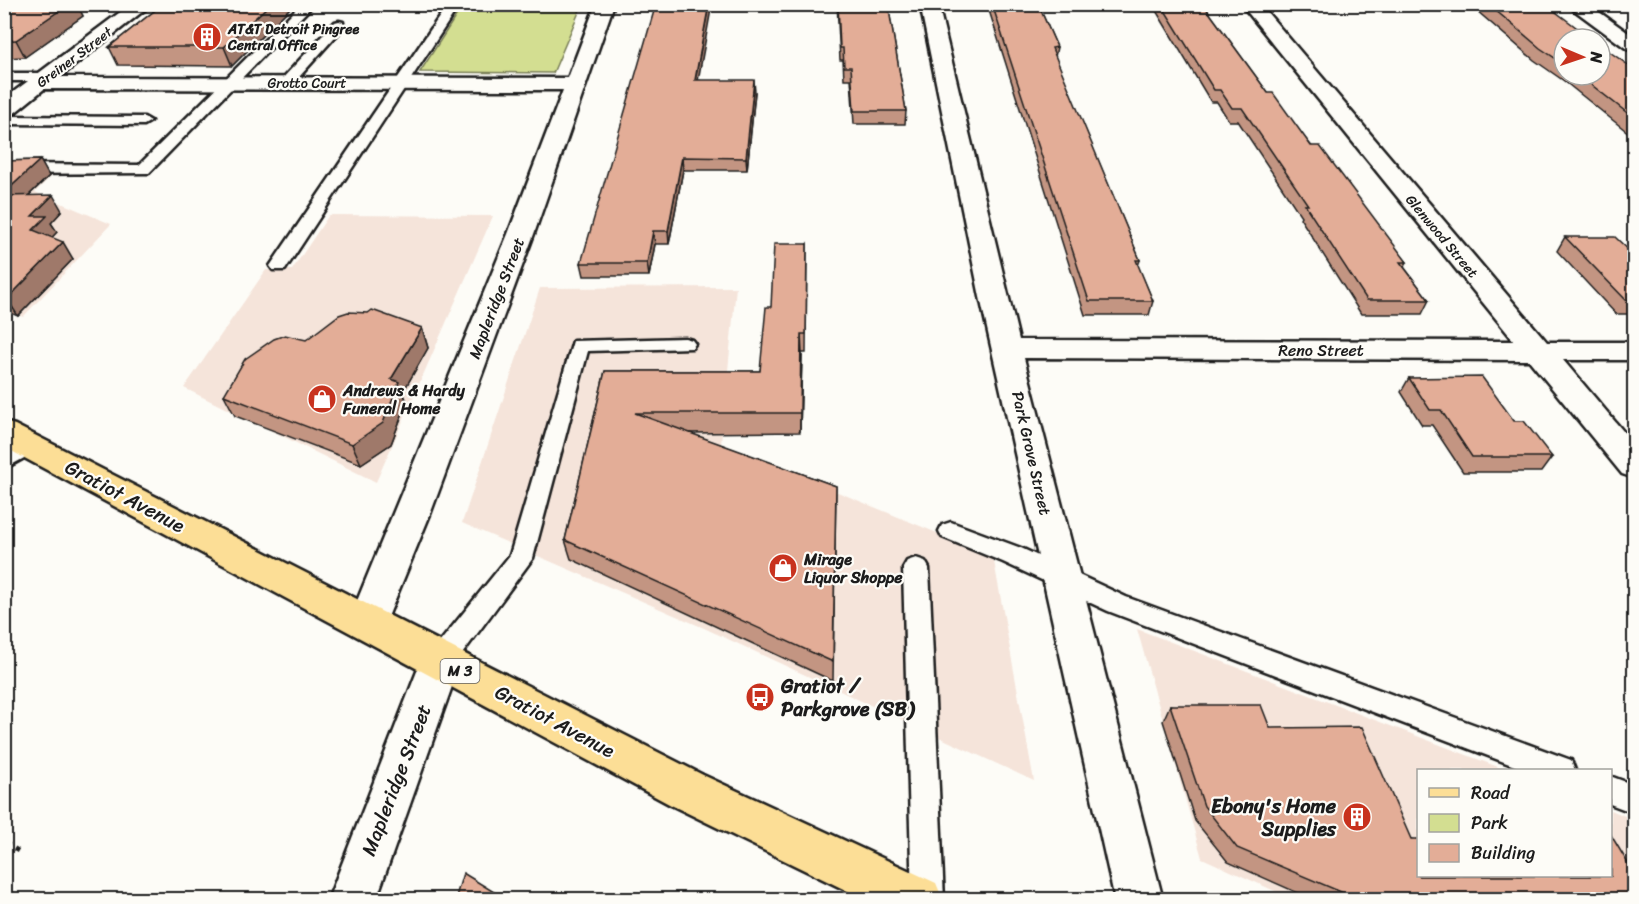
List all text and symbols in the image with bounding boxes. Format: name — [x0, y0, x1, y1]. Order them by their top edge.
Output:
place label: AT&T Detroit Pingree Central Office — [227, 17, 360, 58]
street label: Greiner Street — [31, 20, 119, 94]
building icon: AT&T Detroit Pingree Central Office — [191, 21, 223, 53]
north arrow — [1552, 27, 1612, 87]
text: N — [1582, 50, 1611, 64]
street label: Grotto Court — [268, 71, 346, 96]
street label: Glenwood Street — [1399, 189, 1484, 284]
street label: Mapleridge Street — [460, 233, 533, 363]
street label: Reno Street — [1278, 336, 1364, 365]
place label: Andrews & Hardy Funeral Home — [342, 376, 466, 423]
shop icon: Andrews & Hardy Funeral Home — [306, 383, 338, 415]
street label: Park Grove Street — [1003, 388, 1060, 518]
street label: Gratiot Avenue — [58, 450, 192, 543]
place label: Mirage Liquor Shoppe — [803, 545, 903, 592]
shop icon: Mirage Liquor Shoppe — [767, 552, 799, 584]
road number: M 3 — [440, 659, 480, 683]
place label: Gratiot / Parkgrove (SB) — [780, 669, 916, 727]
street label: Gratiot Avenue — [488, 675, 622, 768]
bus stop icon: Gratiot / Parkgrove (SB) — [744, 681, 776, 713]
street label: Mapleridge Street — [351, 699, 442, 861]
legend — [1417, 769, 1612, 877]
text: Road — [1471, 777, 1511, 809]
place label: Ebony's Home Supplies — [1211, 789, 1337, 847]
building icon: Ebony's Home Supplies — [1341, 801, 1373, 833]
text: Park — [1471, 807, 1508, 839]
text: Building — [1471, 837, 1535, 869]

